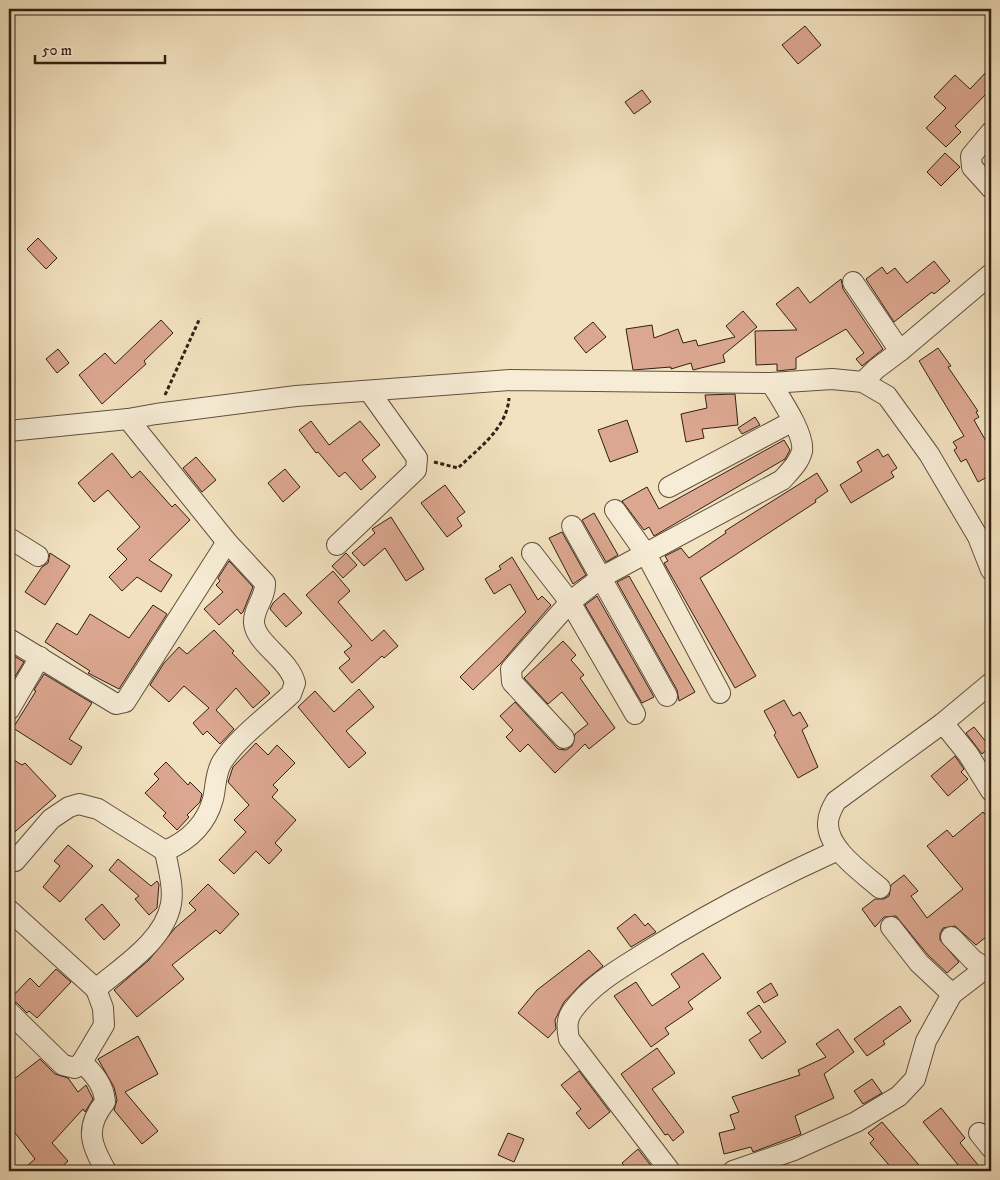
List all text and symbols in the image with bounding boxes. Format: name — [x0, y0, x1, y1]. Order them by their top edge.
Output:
scale bar — [35, 32, 165, 64]
text: 50 m — [42, 41, 72, 60]

